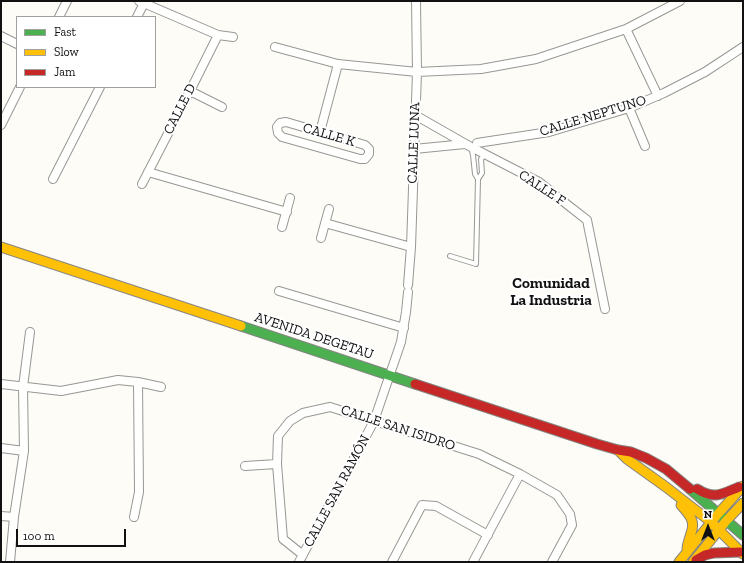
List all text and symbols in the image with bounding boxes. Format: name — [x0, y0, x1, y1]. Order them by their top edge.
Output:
legend — [16, 16, 156, 88]
text: Fast — [54, 25, 76, 39]
text: Slow — [54, 45, 79, 59]
text: Jam — [54, 65, 75, 79]
street label: CALLE D — [160, 81, 200, 137]
street label: CALLE NEPTUNO — [538, 92, 648, 140]
street label: CALLE LUNA — [404, 102, 424, 184]
street label: CALLE K — [301, 120, 357, 150]
street label: CALLE F — [515, 167, 569, 209]
district label: Comunidad La Industria — [510, 275, 592, 310]
street label: AVENIDA DEGETAU — [252, 309, 376, 363]
street label: CALLE SAN ISIDRO — [339, 402, 457, 454]
street label: CALLE SAN RAMÓN — [300, 432, 374, 550]
north arrow — [688, 507, 728, 547]
text: N — [704, 508, 712, 521]
scale bar — [18, 521, 128, 547]
text: 100 m — [23, 529, 55, 543]

